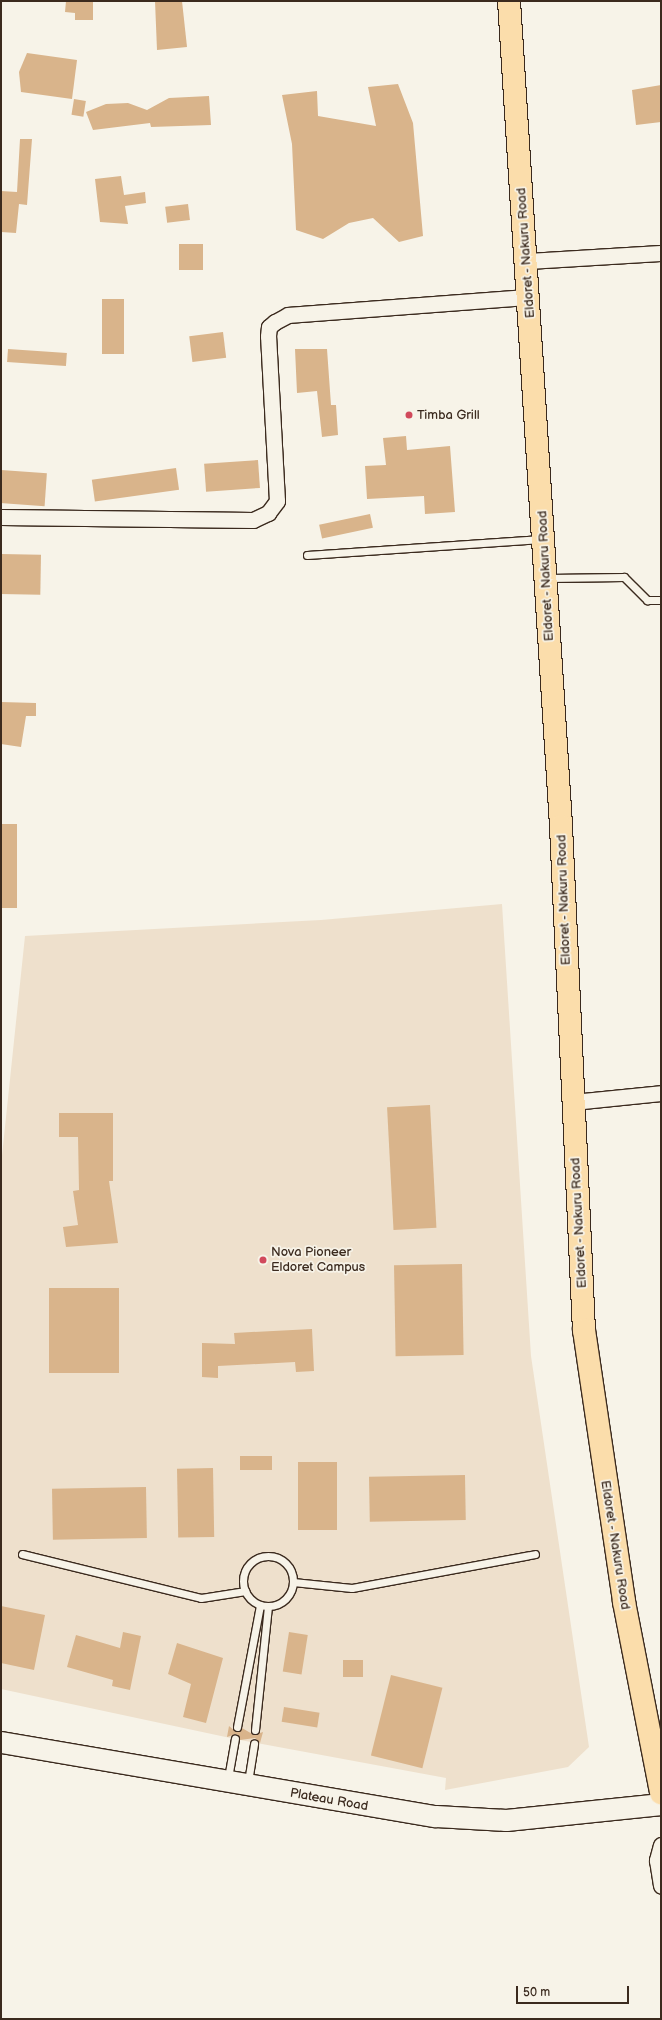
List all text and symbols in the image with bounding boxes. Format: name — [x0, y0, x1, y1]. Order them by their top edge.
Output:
street label: Eldoret - Nakuru Road — [514, 187, 538, 319]
place label: Timba Grill — [417, 407, 480, 423]
marker: Timba Grill — [404, 410, 414, 420]
street label: Eldoret - Nakuru Road — [535, 510, 557, 642]
street label: Eldoret - Nakuru Road — [554, 834, 574, 966]
street label: Eldoret - Nakuru Road — [568, 1157, 590, 1289]
place label: Nova Pioneer Eldoret Campus — [271, 1245, 365, 1276]
marker: Nova Pioneer Eldoret Campus — [258, 1255, 268, 1265]
street label: Eldoret - Nakuru Road — [597, 1479, 633, 1611]
street label: Plateau Road — [289, 1785, 369, 1815]
scale bar — [518, 1978, 631, 2004]
text: 50 m — [523, 1985, 550, 2000]

